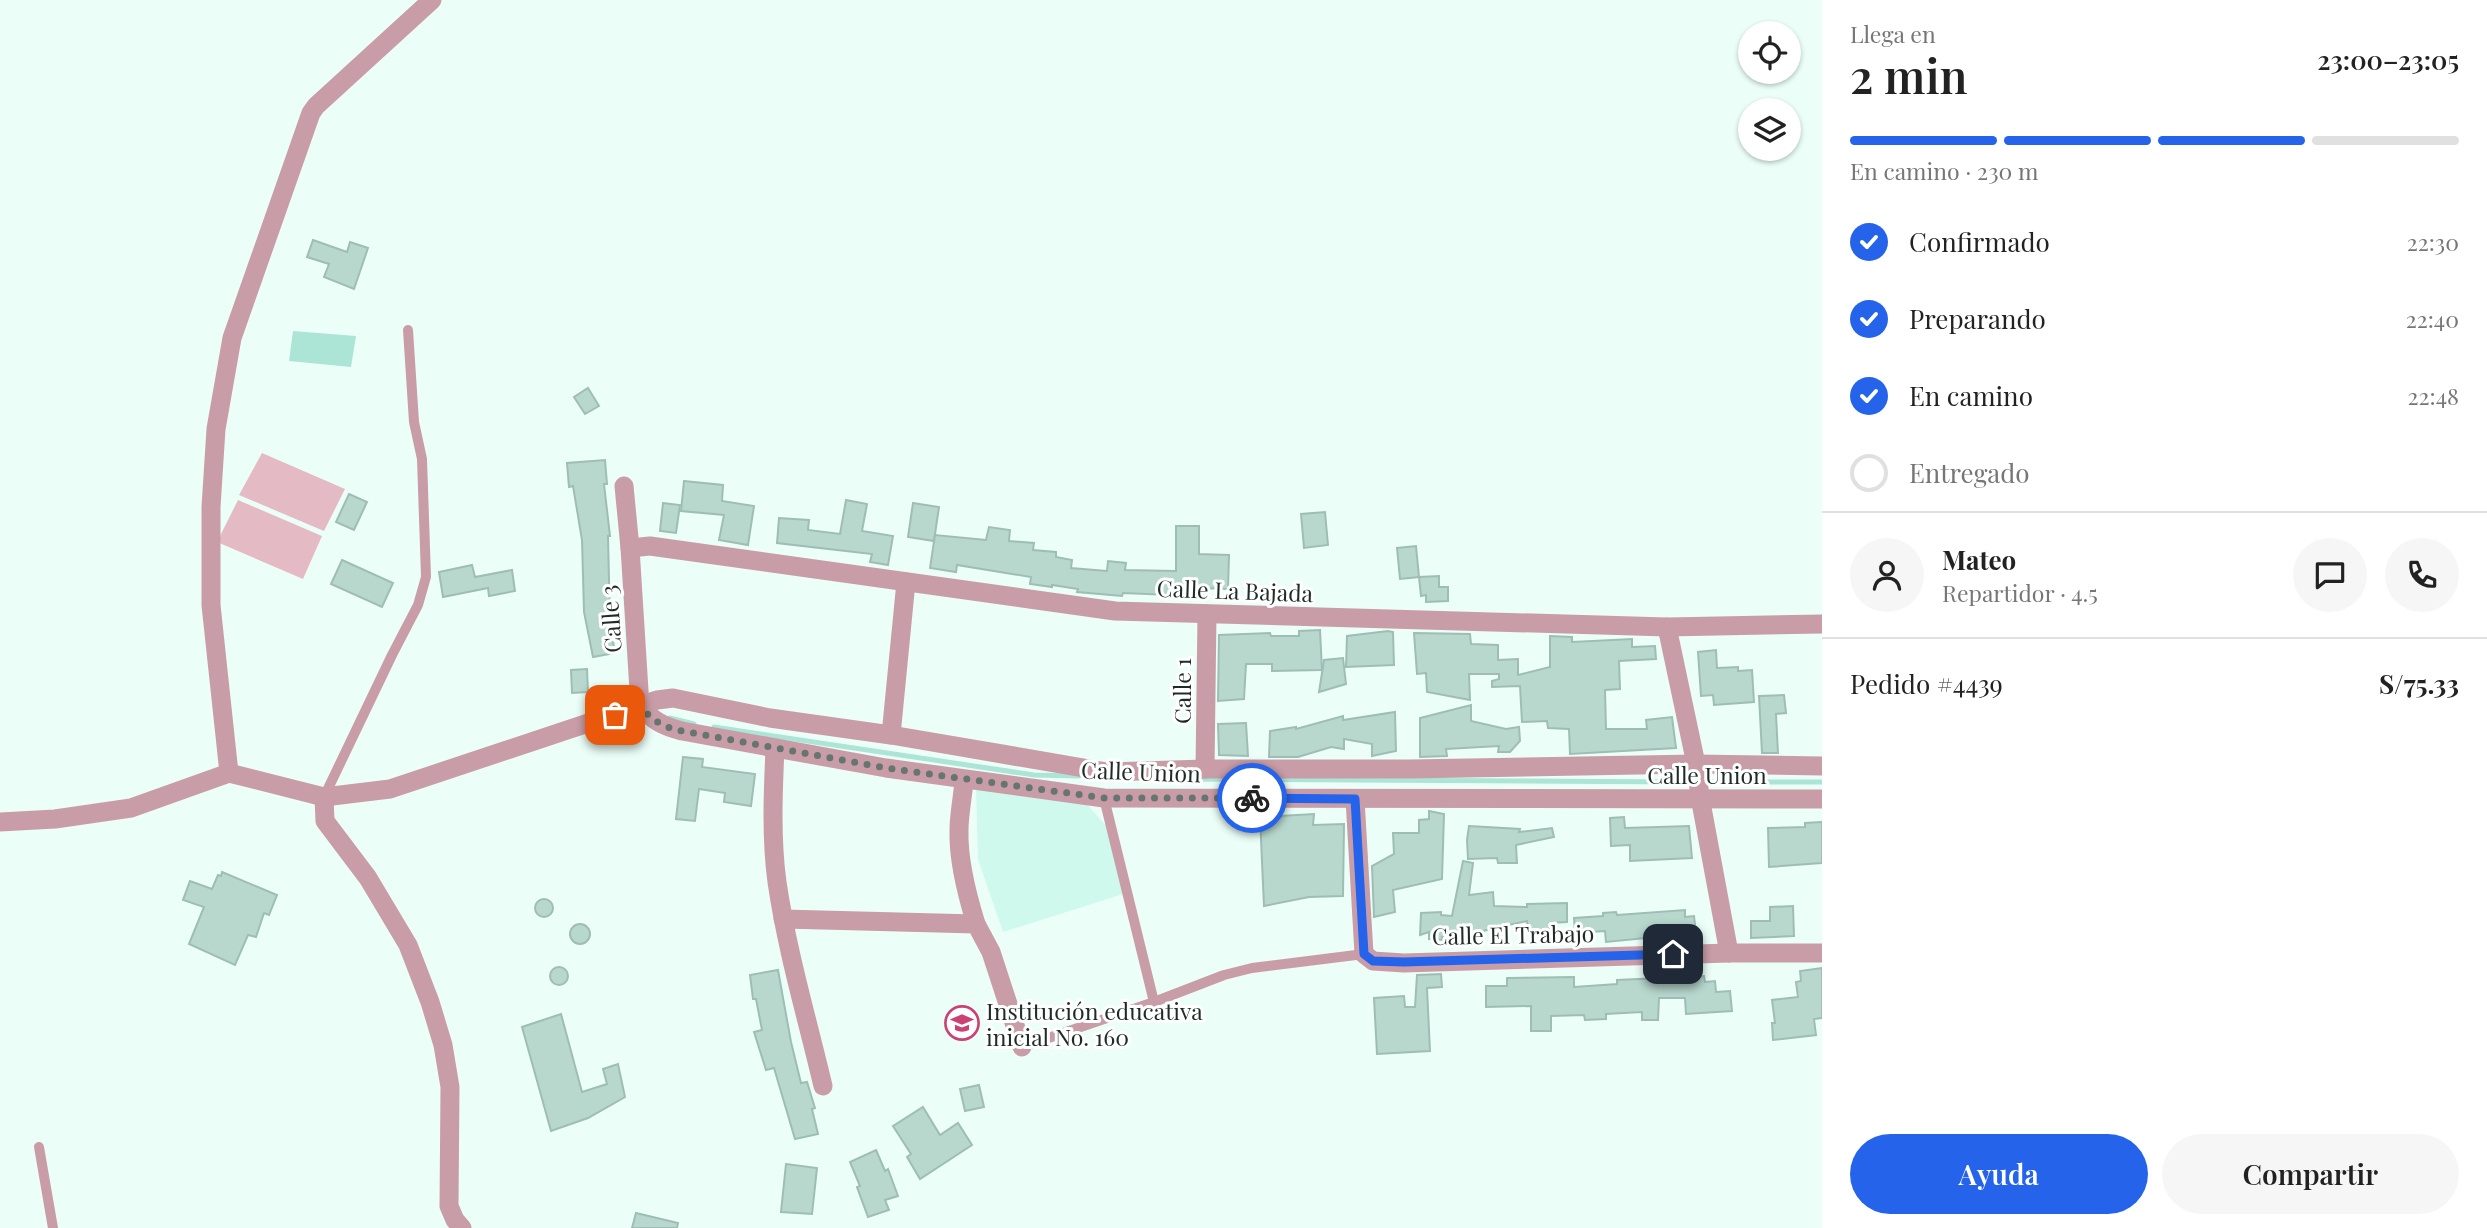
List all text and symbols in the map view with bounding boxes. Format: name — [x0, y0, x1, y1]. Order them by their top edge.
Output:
text: Llega en — [1850, 18, 1936, 49]
map controls — [1738, 21, 1801, 161]
button: locate — [1738, 21, 1801, 84]
text: 23:00–23:05 — [2317, 42, 2459, 77]
text: 2 min — [1850, 44, 1968, 106]
button: layers — [1738, 98, 1801, 161]
text: En camino · 230 m — [1850, 155, 2038, 186]
icon: check — [1850, 223, 1888, 261]
text: Confirmado — [1909, 224, 2050, 259]
text: 22:30 — [2407, 226, 2459, 257]
icon: check — [1850, 300, 1888, 338]
text: Preparando — [1909, 301, 2046, 336]
text: 22:40 — [2406, 303, 2459, 334]
icon: check — [1850, 377, 1888, 415]
text: En camino — [1909, 378, 2033, 413]
text: 22:48 — [2408, 380, 2459, 411]
text: Entregado — [1909, 455, 2030, 490]
button: person — [1850, 538, 1924, 612]
button: chat — [2293, 538, 2367, 612]
button: phone — [2385, 538, 2459, 612]
text: Mateo — [1942, 542, 2016, 577]
street label: Calle La Bajada — [1156, 572, 1314, 608]
text: Repartidor · 4.5 — [1942, 577, 2098, 608]
street label: Calle 3 — [592, 584, 628, 654]
street label: Calle 1 — [1166, 657, 1197, 724]
text: Pedido #4439 — [1850, 666, 2003, 701]
text: S/75.33 — [2379, 666, 2459, 701]
pin — [585, 685, 645, 745]
icon: bag — [596, 696, 634, 734]
street label: Calle Union — [1081, 753, 1202, 789]
street label: Calle Union — [1647, 759, 1767, 790]
courier — [1217, 763, 1287, 833]
icon: bike — [1233, 779, 1271, 817]
street label: Calle El Trabajo — [1432, 917, 1594, 951]
pin — [1643, 924, 1703, 984]
icon: home — [1654, 935, 1692, 973]
place label: Institución educativa inicial No. 160 — [986, 995, 1203, 1052]
school or university icon: Institución educativa inicial No. 160 — [943, 1004, 981, 1042]
button: Ayuda — [1850, 1134, 2148, 1214]
button: Compartir — [2162, 1134, 2459, 1214]

